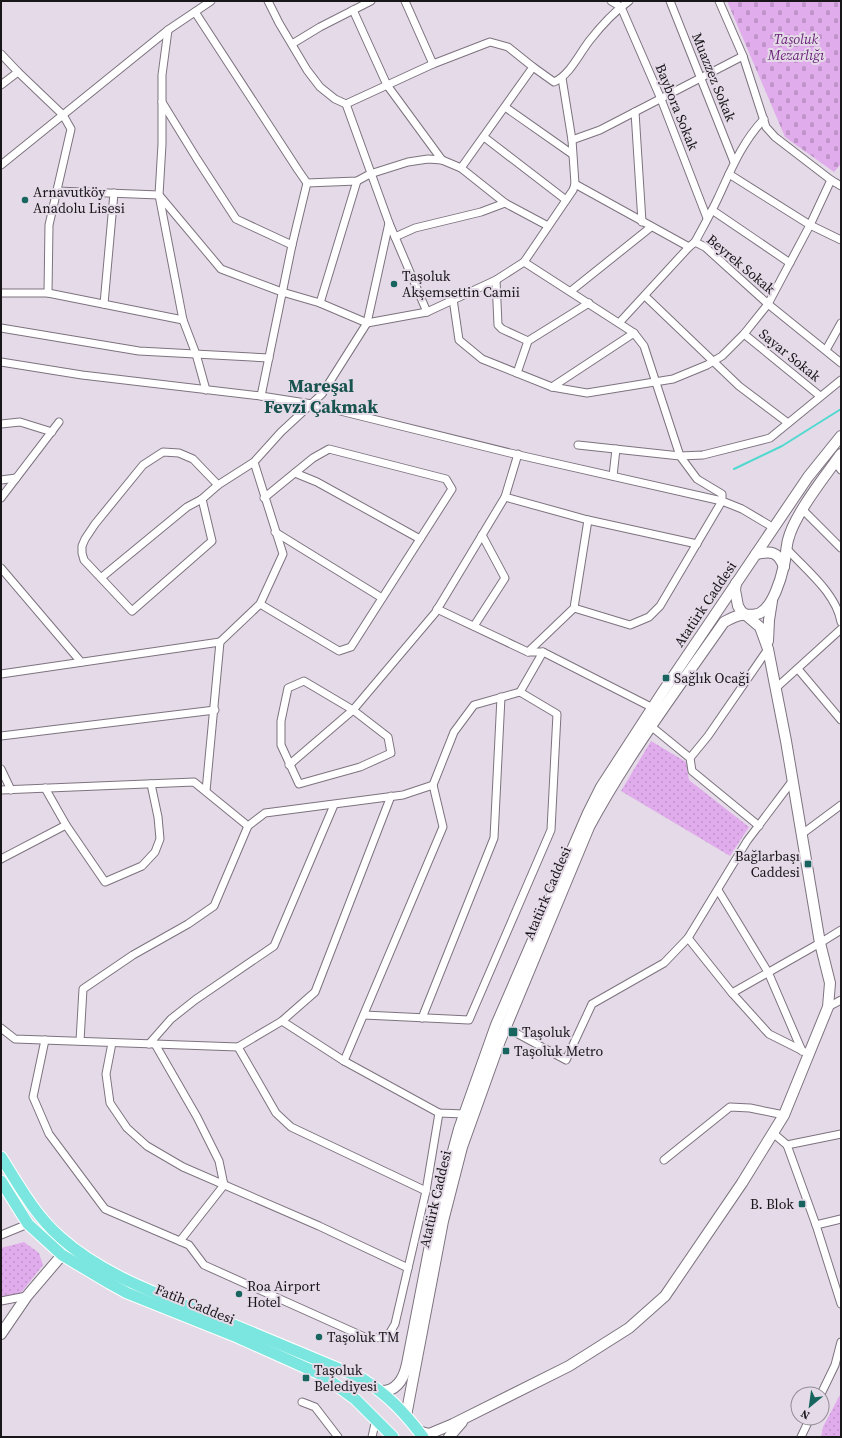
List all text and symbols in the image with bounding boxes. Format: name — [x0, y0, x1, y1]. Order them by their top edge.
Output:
park label: Taşoluk Mezarlığı — [767, 29, 825, 65]
street label: Muazzez Sokak — [687, 30, 741, 125]
street label: Baybora Sokak — [651, 61, 704, 154]
place label: Arnavutköy Anadolu Lisesi — [33, 182, 125, 218]
marker: Arnavutköy Anadolu Lisesi — [20, 195, 30, 205]
street label: Beyrek Sokak — [702, 229, 780, 299]
place label: Taşoluk Akşemsettin Camii — [402, 266, 520, 302]
marker: Taşoluk Akşemsettin Camii — [389, 279, 399, 289]
street label: Sayar Sokak — [755, 324, 826, 386]
district label: Mareşal Fevzi Çakmak — [264, 373, 378, 419]
street label: Atatürk Caddesi — [669, 557, 741, 651]
place label: Sağlık Ocaği — [674, 668, 750, 688]
marker: Sağlık Ocaği — [661, 673, 671, 683]
street label: Atatürk Caddesi — [518, 843, 576, 943]
place label: Bağlarbaşı Caddesi — [735, 846, 800, 882]
marker: Bağlarbaşı Caddesi — [803, 859, 813, 869]
place label: Taşoluk — [522, 1022, 571, 1042]
marker: Taşoluk — [507, 1026, 519, 1038]
place label: Taşoluk Metro — [514, 1041, 604, 1061]
marker: Taşoluk Metro — [501, 1046, 511, 1056]
street label: Atatürk Caddesi — [414, 1148, 456, 1250]
place label: B. Blok — [750, 1194, 794, 1214]
marker: B. Blok — [797, 1199, 807, 1209]
place label: Roa Airport Hotel — [247, 1276, 320, 1312]
street label: Fatih Caddesi — [152, 1279, 238, 1329]
marker: Roa Airport Hotel — [234, 1289, 244, 1299]
place label: Taşoluk TM — [327, 1327, 400, 1347]
marker: Taşoluk TM — [314, 1332, 324, 1342]
place label: Taşoluk Belediyesi — [314, 1360, 377, 1396]
marker: Taşoluk Belediyesi — [301, 1373, 311, 1383]
north arrow — [790, 1386, 830, 1426]
text: N — [798, 1406, 813, 1423]

